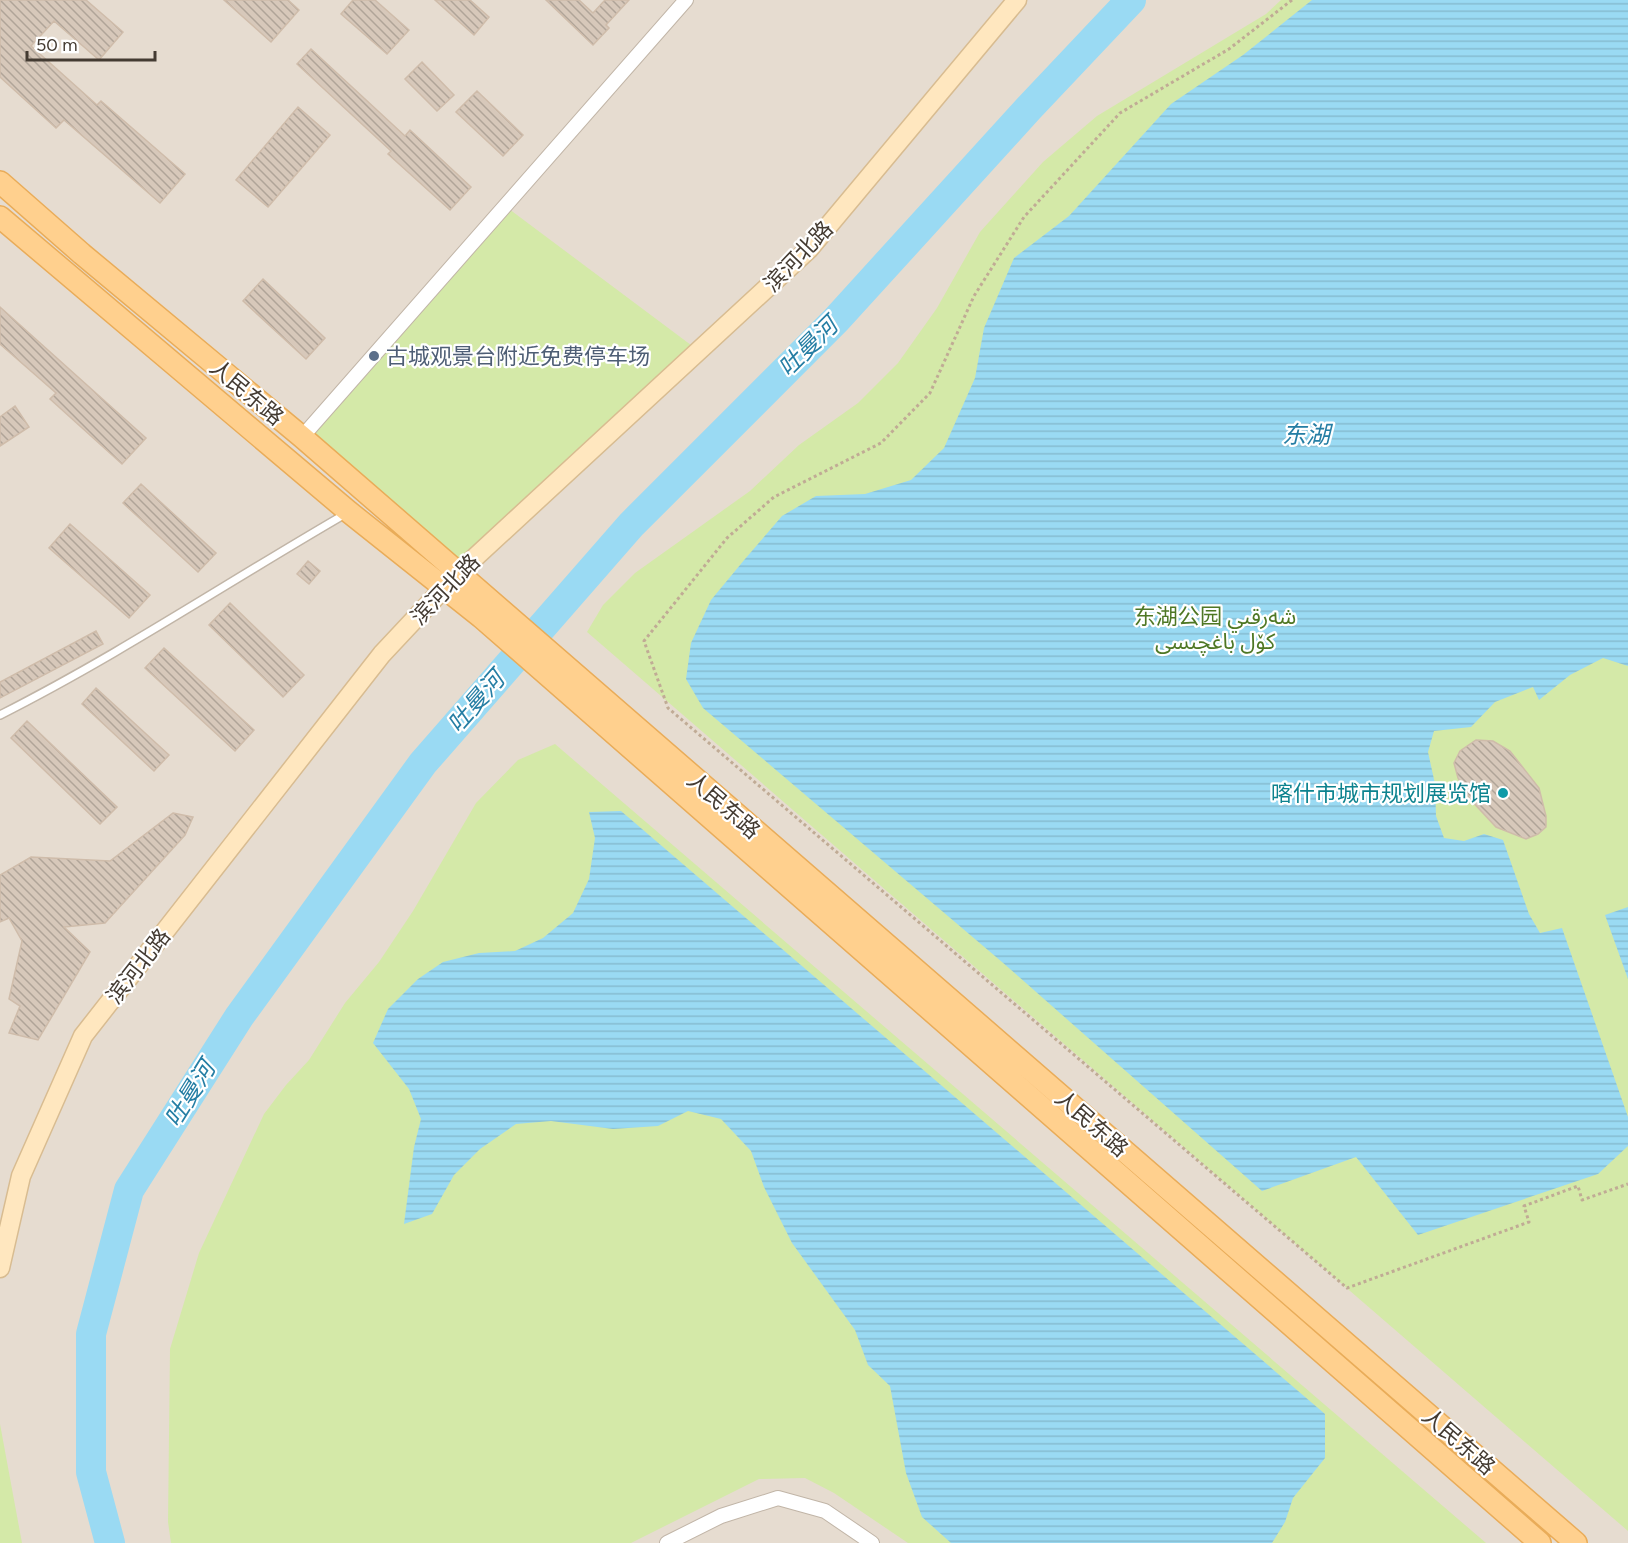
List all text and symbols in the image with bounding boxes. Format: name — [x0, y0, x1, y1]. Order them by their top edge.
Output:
scale bar — [27, 24, 154, 62]
text: 50 m — [36, 34, 78, 56]
street label: 滨河北路 — [758, 215, 839, 297]
water label: 吐曼河 — [772, 308, 846, 382]
place label: 古城观景台附近免费停车场 — [386, 343, 650, 370]
marker: 古城观景台附近免费停车场 — [367, 349, 381, 363]
street label: 人民东路 — [204, 354, 289, 431]
water label: 东湖 — [1282, 420, 1334, 449]
street label: 滨河北路 — [405, 548, 486, 630]
park label: 东湖公园 شەرقىي كۆل باغچىسى — [1134, 603, 1296, 656]
water label: 吐曼河 — [441, 662, 513, 738]
street label: 人民东路 — [682, 766, 766, 844]
place label: 喀什市城市规划展览馆 — [1271, 780, 1491, 807]
marker: 喀什市城市规划展览馆 — [1496, 786, 1510, 800]
street label: 滨河北路 — [101, 923, 176, 1009]
water label: 吐曼河 — [158, 1052, 223, 1132]
street label: 人民东路 — [1050, 1084, 1134, 1162]
street label: 人民东路 — [1417, 1402, 1501, 1480]

